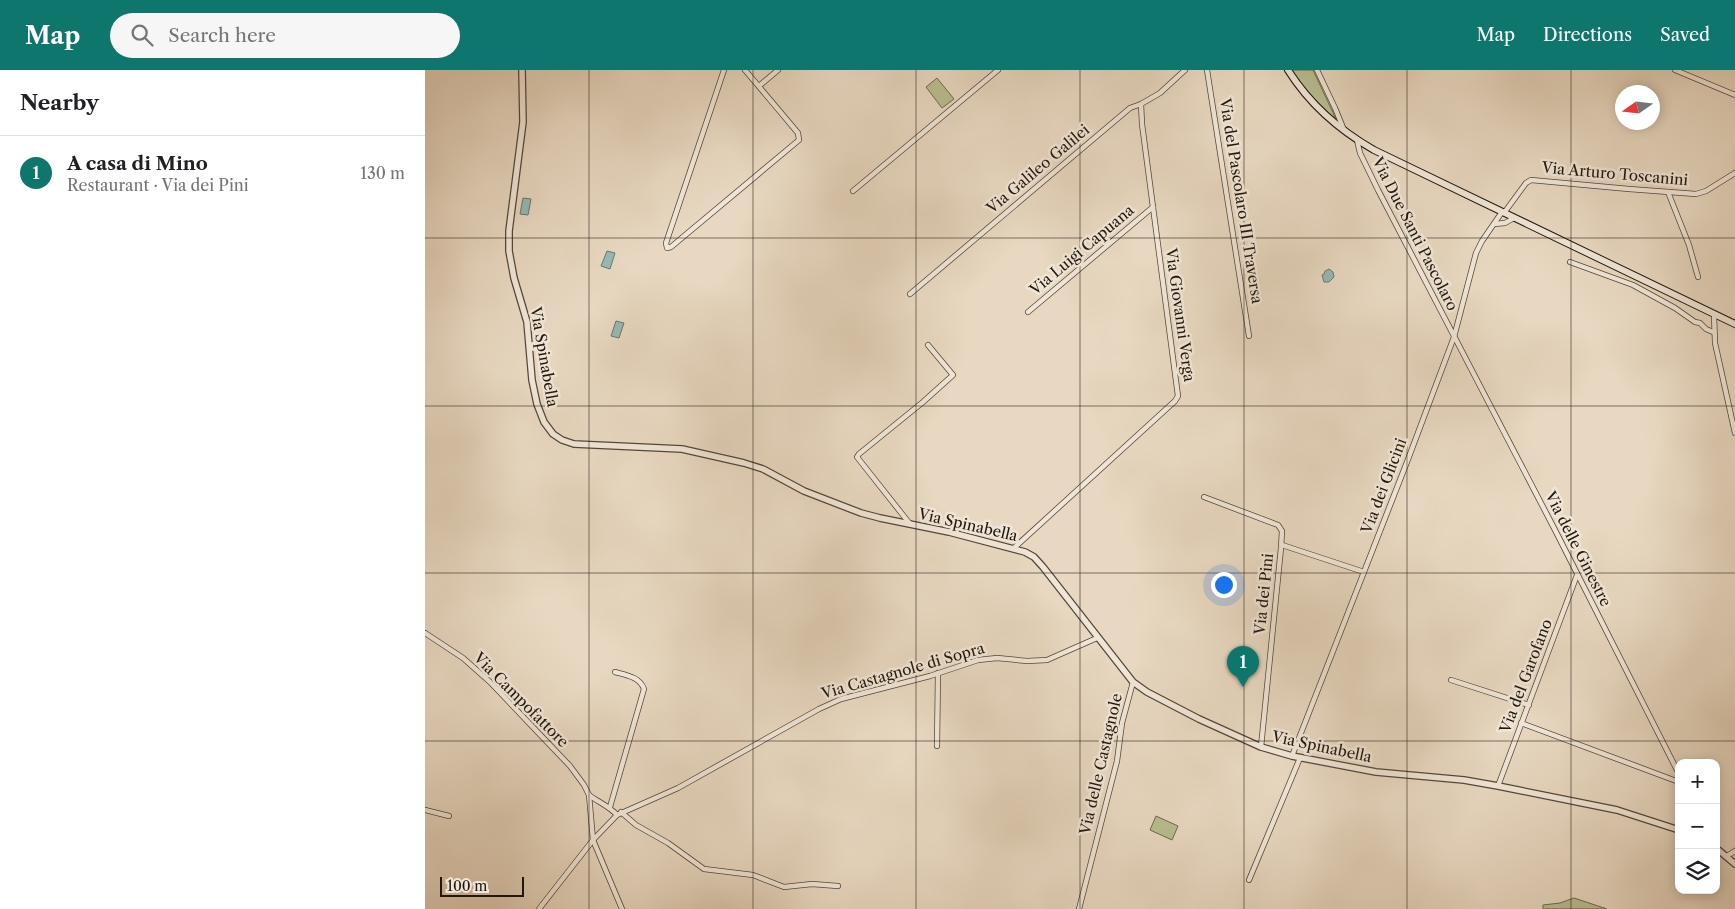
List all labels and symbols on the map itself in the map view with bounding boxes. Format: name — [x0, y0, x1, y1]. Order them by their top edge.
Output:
north arrow — [1615, 85, 1660, 130]
street label: Via del Pascolaro III Traversa — [1216, 96, 1267, 305]
street label: Via Galileo Galilei — [982, 120, 1093, 218]
street label: Via Due Santi Pascolaro — [1368, 153, 1462, 314]
street label: Via Arturo Toscanini — [1540, 158, 1689, 189]
street label: Via Luigi Capuana — [1025, 200, 1138, 299]
street label: Via Giovanni Verga — [1162, 246, 1199, 383]
street label: Via Spinabella — [526, 304, 563, 409]
street label: Via dei Glicini — [1356, 435, 1411, 537]
street label: Via delle Ginestre — [1541, 487, 1616, 610]
street label: Via Spinabella — [916, 504, 1020, 545]
street label: Via dei Pini — [1250, 552, 1277, 637]
your location — [1211, 572, 1237, 598]
street label: Via del Garofano — [1495, 616, 1556, 736]
street label: Via Castagnole di Sopra — [818, 638, 987, 703]
pin: 1 — [1227, 646, 1259, 687]
street label: Via Campofattore — [469, 647, 573, 751]
street label: Via delle Castagnole — [1075, 691, 1126, 837]
street label: Via Spinabella — [1270, 726, 1374, 766]
scale bar — [440, 874, 524, 897]

